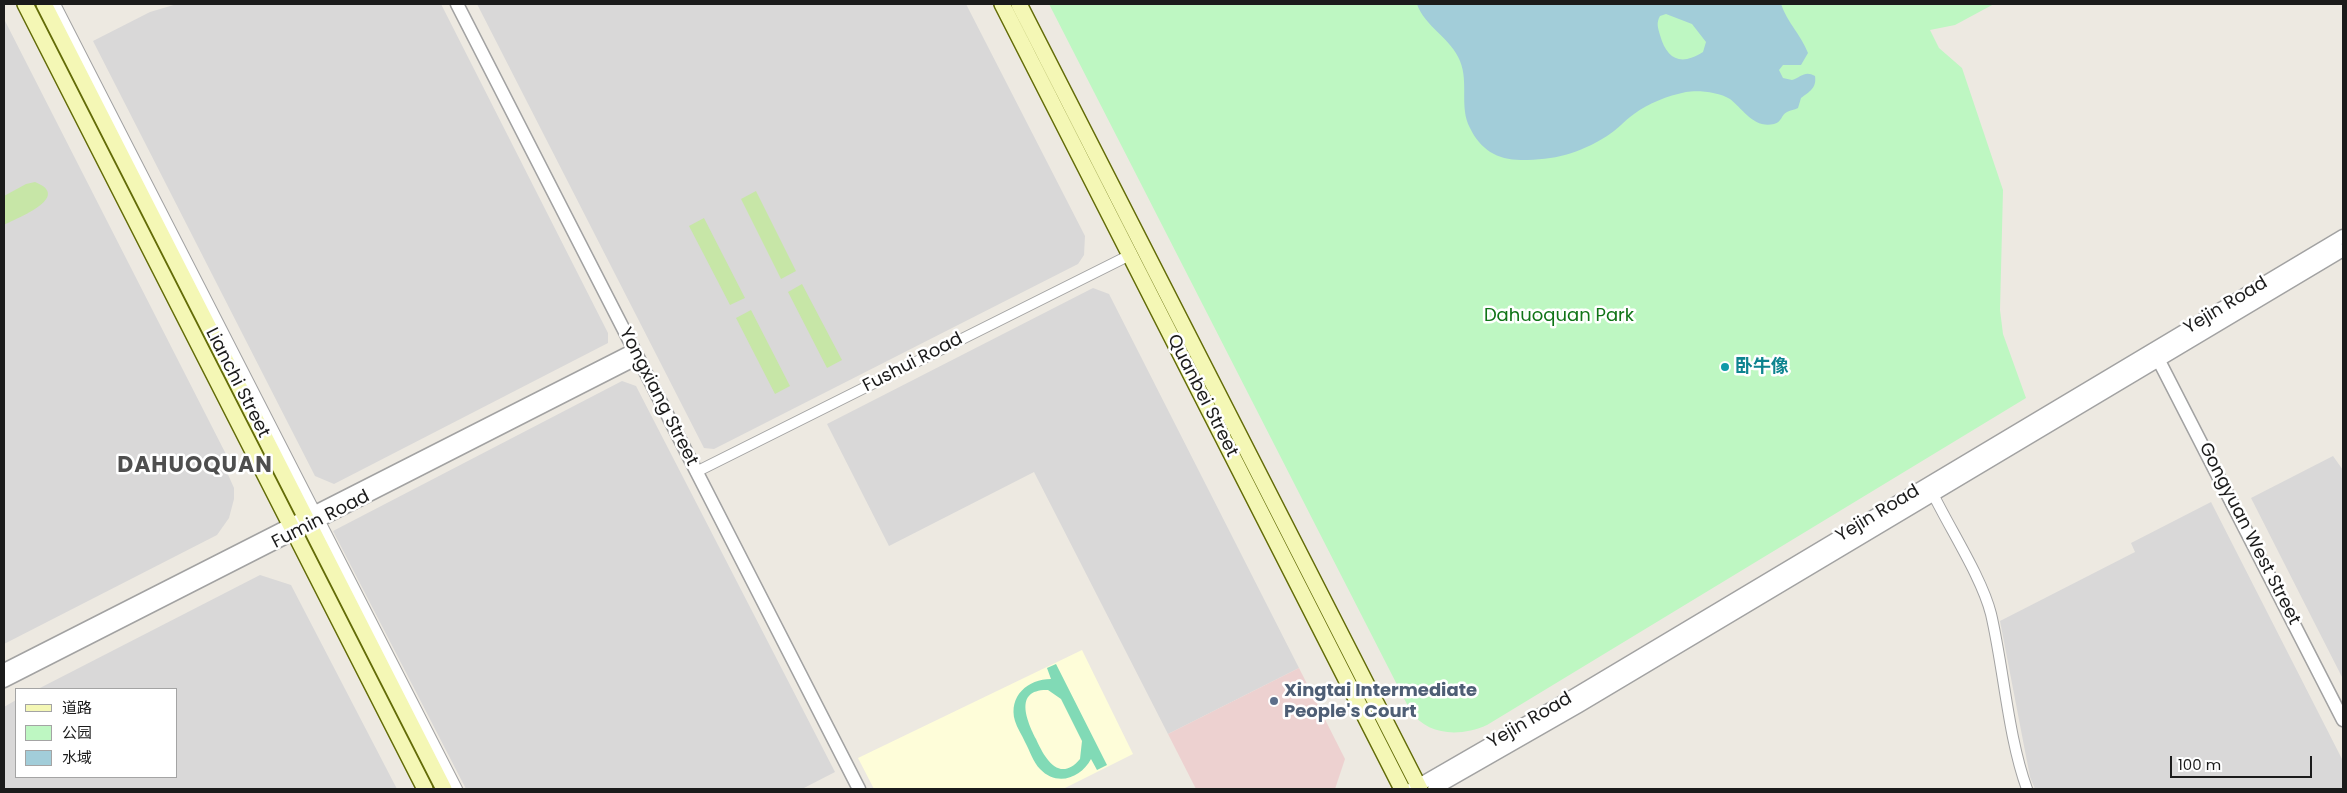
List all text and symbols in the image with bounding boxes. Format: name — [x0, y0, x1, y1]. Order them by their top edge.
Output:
street label: Yejin Road — [2180, 273, 2272, 339]
park label: Dahuoquan Park — [1484, 305, 1634, 327]
street label: Yongxiang Street — [614, 324, 702, 470]
street label: Lianchi Street — [200, 325, 274, 441]
street label: Fushui Road — [860, 329, 966, 397]
street label: Quanbei Street — [1162, 331, 1242, 461]
place label: 卧牛像 — [1735, 356, 1789, 378]
marker: 卧牛像 — [1719, 361, 1731, 373]
street label: Gongyuan West Street — [2194, 439, 2304, 629]
district label: DAHUOQUAN — [116, 453, 274, 479]
street label: Yejin Road — [1832, 481, 1924, 547]
street label: Fumin Road — [269, 486, 373, 554]
place label: Xingtai Intermediate People's Court — [1284, 680, 1477, 722]
legend — [15, 688, 178, 778]
street label: Yejin Road — [1484, 688, 1576, 754]
marker: Xingtai Intermediate People's Court — [1268, 695, 1280, 707]
text: 道路 — [62, 697, 92, 718]
text: 公园 — [62, 722, 92, 743]
scale bar — [2172, 746, 2314, 778]
text: 水域 — [62, 747, 92, 768]
text: 100 m — [2178, 754, 2221, 775]

